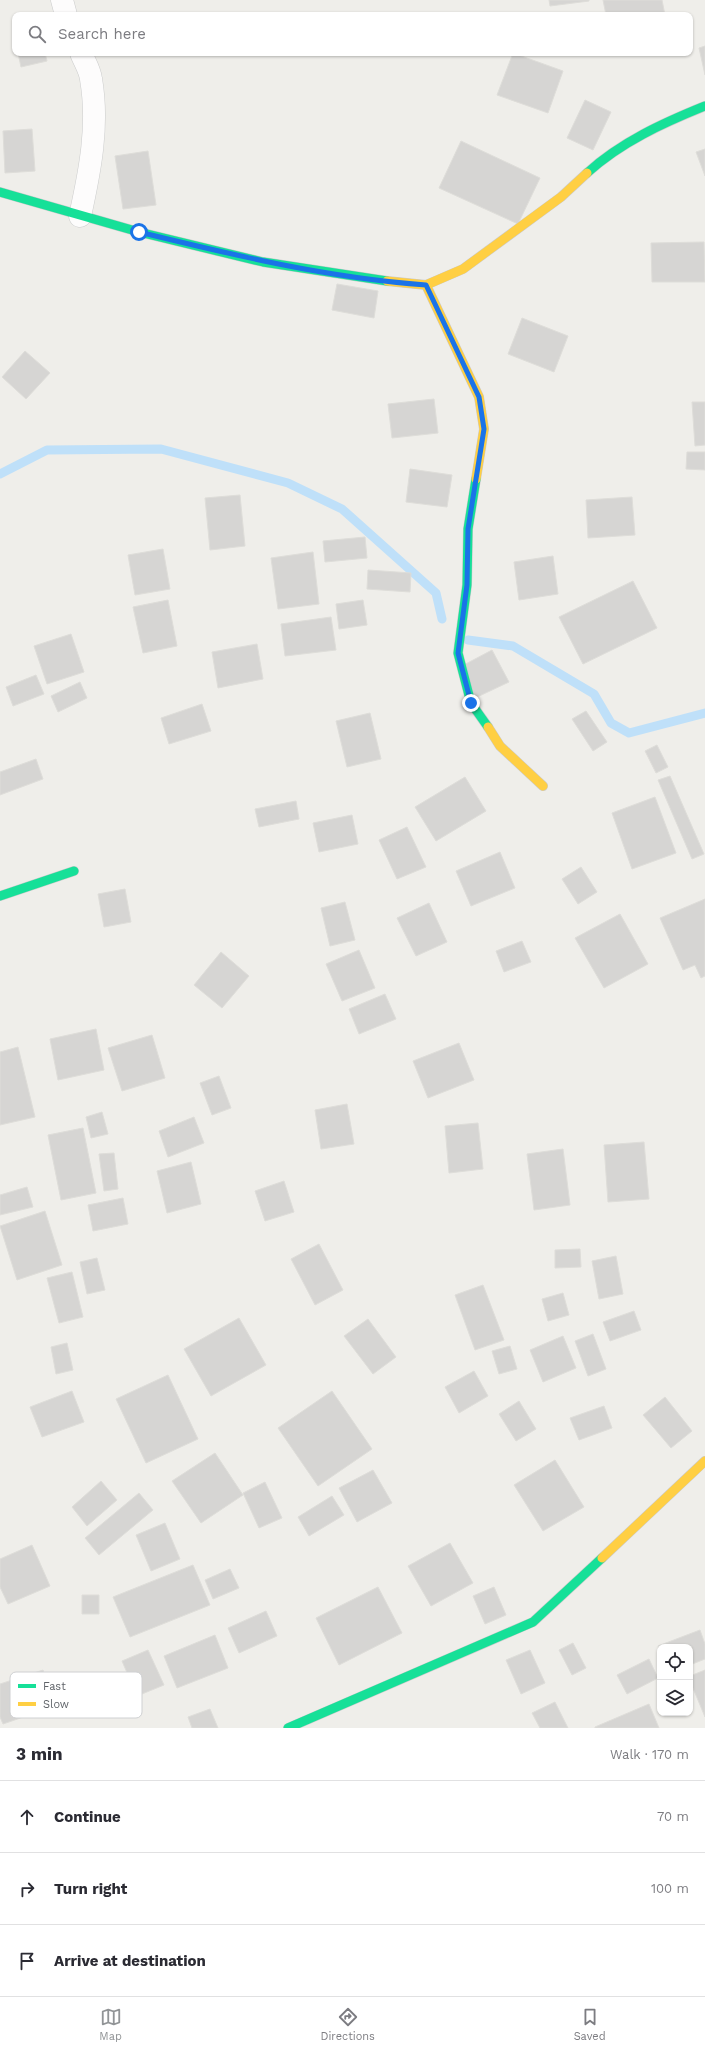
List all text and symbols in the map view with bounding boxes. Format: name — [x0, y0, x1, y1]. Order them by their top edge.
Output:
search box — [12, 12, 693, 56]
icon: search — [26, 23, 48, 45]
text: Search here — [58, 25, 146, 43]
route start — [130, 223, 148, 241]
route end — [462, 694, 480, 712]
map controls — [657, 1644, 693, 1716]
button: locate — [657, 1644, 693, 1680]
legend — [10, 1672, 142, 1718]
text: Fast — [43, 1680, 66, 1693]
button: layers — [657, 1680, 693, 1716]
text: Slow — [43, 1698, 69, 1711]
text: 3 min — [16, 1744, 62, 1764]
text: Walk · 170 m — [610, 1747, 689, 1762]
icon: ahead — [16, 1806, 38, 1828]
text: Continue — [54, 1808, 121, 1826]
text: 70 m — [657, 1809, 689, 1824]
icon: right — [16, 1878, 38, 1900]
text: Turn right — [54, 1880, 127, 1898]
text: 100 m — [651, 1881, 689, 1896]
icon: arrive — [16, 1950, 38, 1972]
text: Arrive at destination — [54, 1952, 206, 1970]
tab: Map — [99, 2006, 122, 2043]
tab: Directions — [321, 2006, 375, 2043]
tab: Saved — [574, 2006, 606, 2043]

